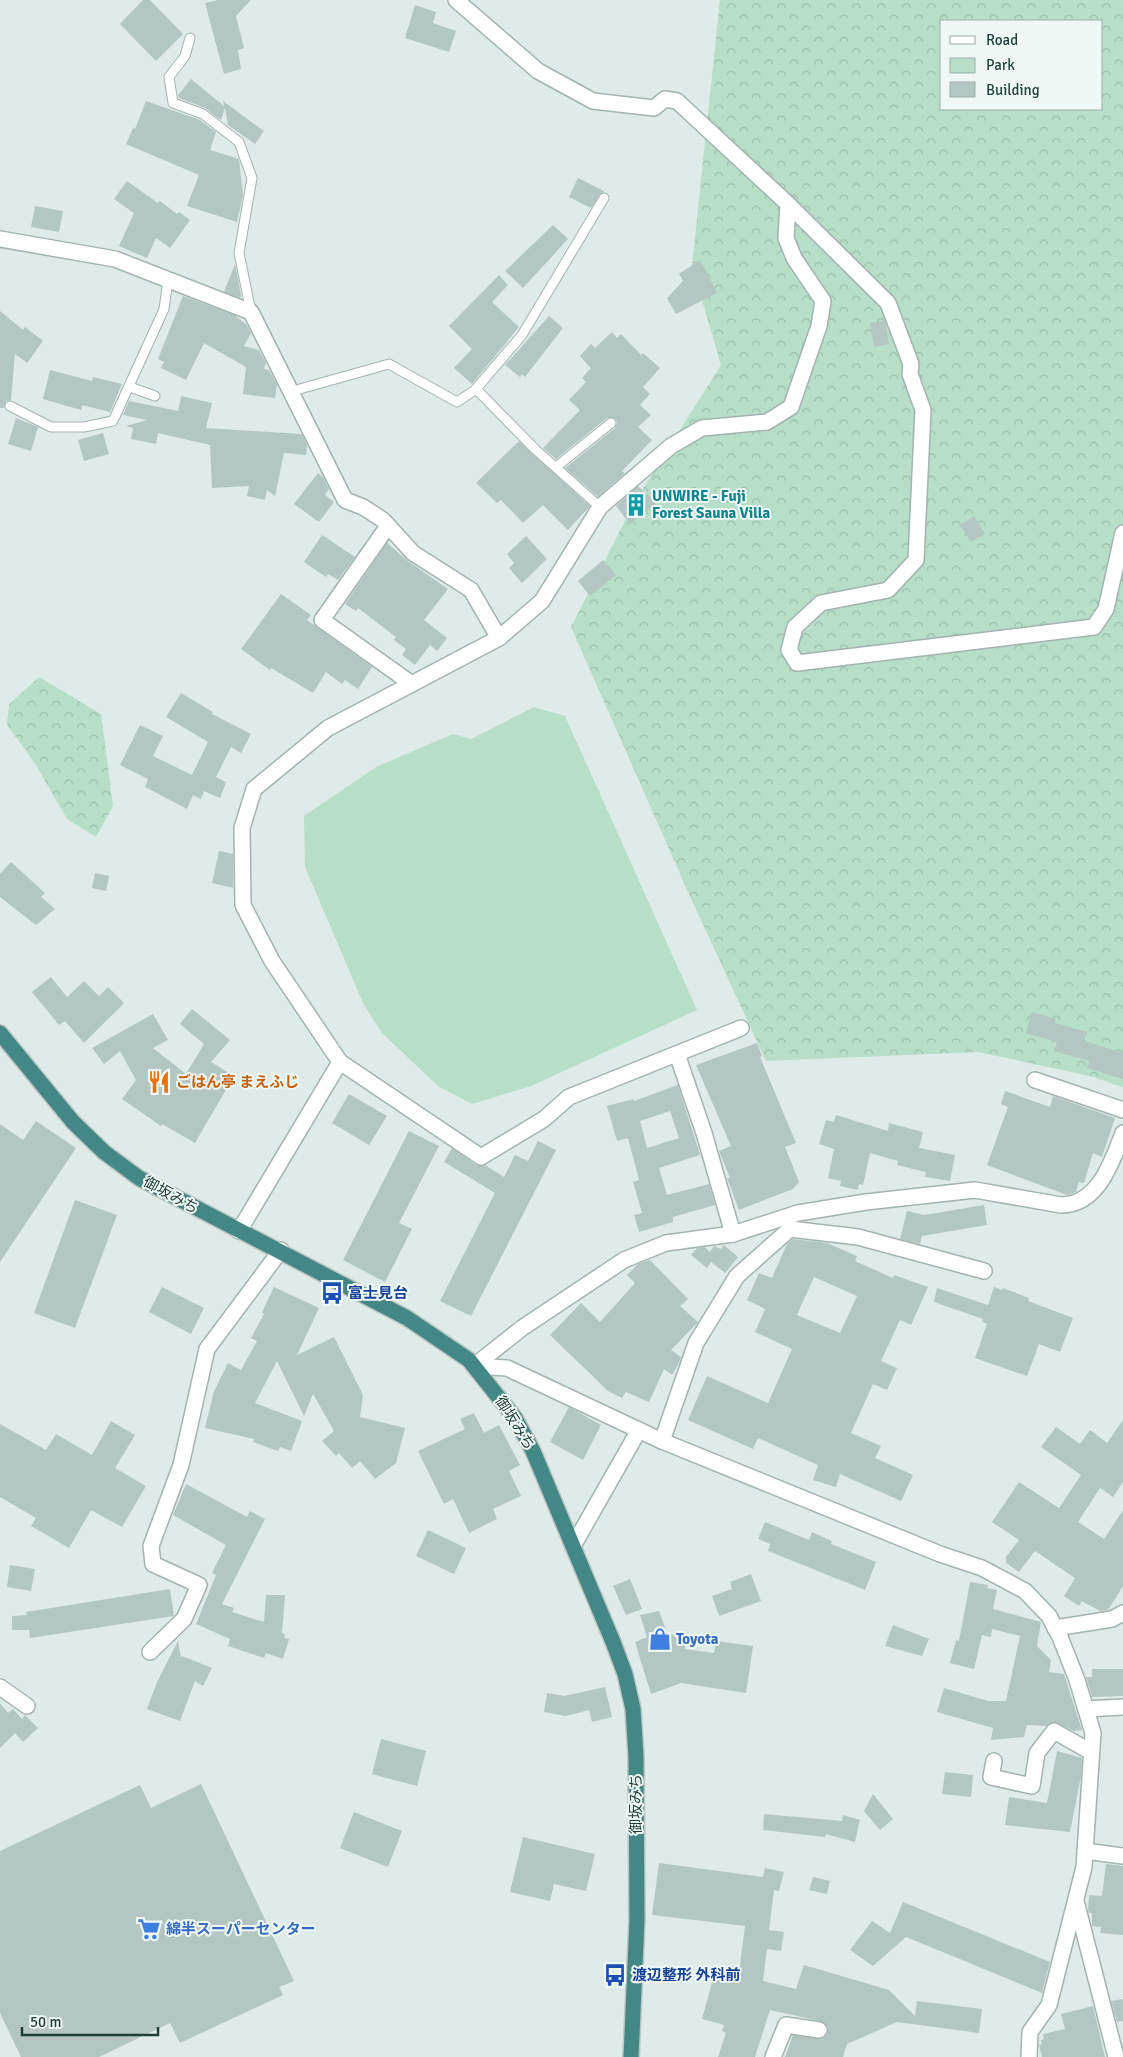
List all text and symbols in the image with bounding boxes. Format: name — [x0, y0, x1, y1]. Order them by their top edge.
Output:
legend — [940, 20, 1103, 110]
text: Road — [986, 31, 1018, 49]
text: Park — [986, 56, 1015, 74]
text: Building — [986, 81, 1040, 99]
place label: UNWIRE - Fuji Forest Sauna Villa — [652, 487, 770, 522]
building icon: UNWIRE - Fuji Forest Sauna Villa — [623, 492, 649, 518]
restaurant icon: ごはん亭 まえふじ — [146, 1069, 172, 1095]
place label: ごはん亭 まえふじ — [176, 1073, 299, 1091]
street label: 御坂みち — [140, 1173, 202, 1217]
bus stop icon: 富士見台 — [319, 1280, 345, 1306]
place label: 富士見台 — [348, 1284, 408, 1302]
street label: 御坂みち — [491, 1393, 539, 1453]
shop icon: Toyota — [647, 1626, 673, 1652]
place label: Toyota — [676, 1630, 719, 1648]
street label: 御坂みち — [627, 1774, 645, 1834]
supermarket icon: 綿半スーパーセンター — [136, 1916, 162, 1942]
place label: 綿半スーパーセンター — [166, 1920, 316, 1938]
bus stop icon: 渡辺整形 外科前 — [602, 1962, 628, 1988]
place label: 渡辺整形 外科前 — [632, 1966, 740, 1984]
scale bar — [22, 2004, 159, 2036]
text: 50 m — [30, 2013, 61, 2031]

